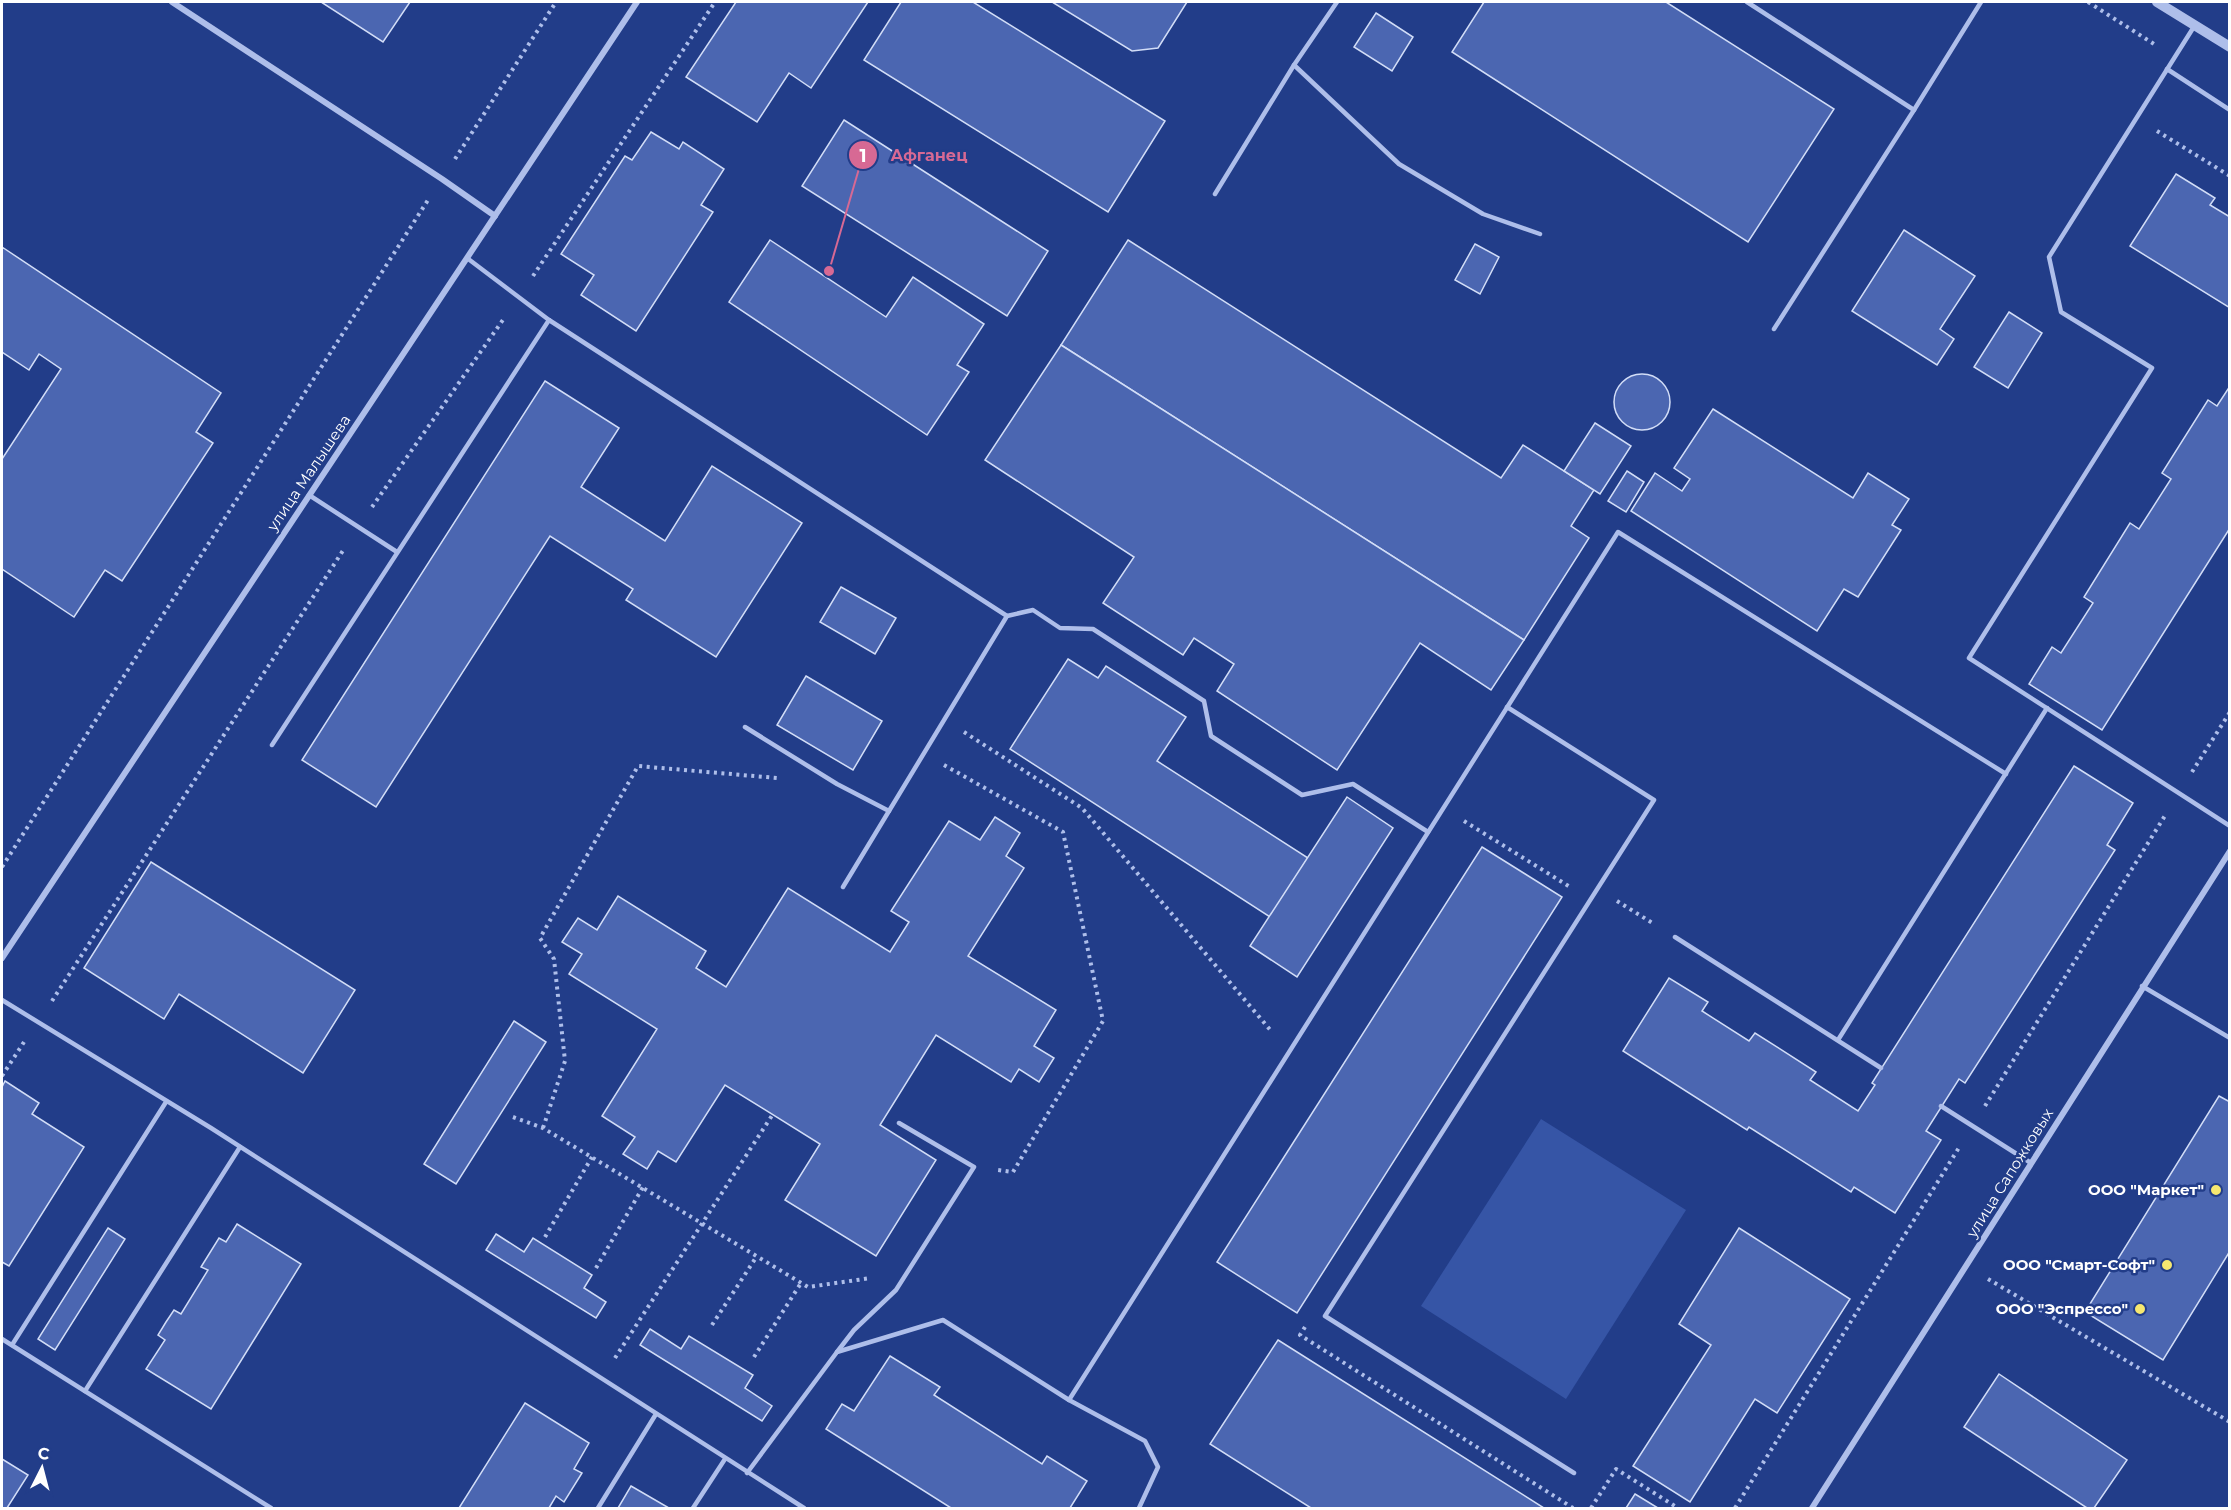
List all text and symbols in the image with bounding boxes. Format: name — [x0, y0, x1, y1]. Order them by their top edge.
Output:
callout: Афганец — [848, 138, 979, 172]
text: 1 — [859, 145, 867, 167]
text: Афганец — [891, 146, 967, 165]
street label: улица Малышева — [262, 411, 355, 535]
street label: улица Сапожковых — [1962, 1105, 2057, 1242]
place label: ООО "Маркет" — [2088, 1180, 2204, 1199]
marker: ООО "Маркет" — [2209, 1183, 2223, 1197]
place label: ООО "Смарт-Софт" — [2003, 1255, 2155, 1274]
marker: ООО "Смарт-Софт" — [2160, 1258, 2174, 1272]
place label: ООО "Эспрессо" — [1996, 1299, 2128, 1318]
marker: ООО "Эспрессо" — [2133, 1302, 2147, 1316]
north arrow — [12, 1438, 72, 1498]
text: С — [37, 1444, 51, 1464]

